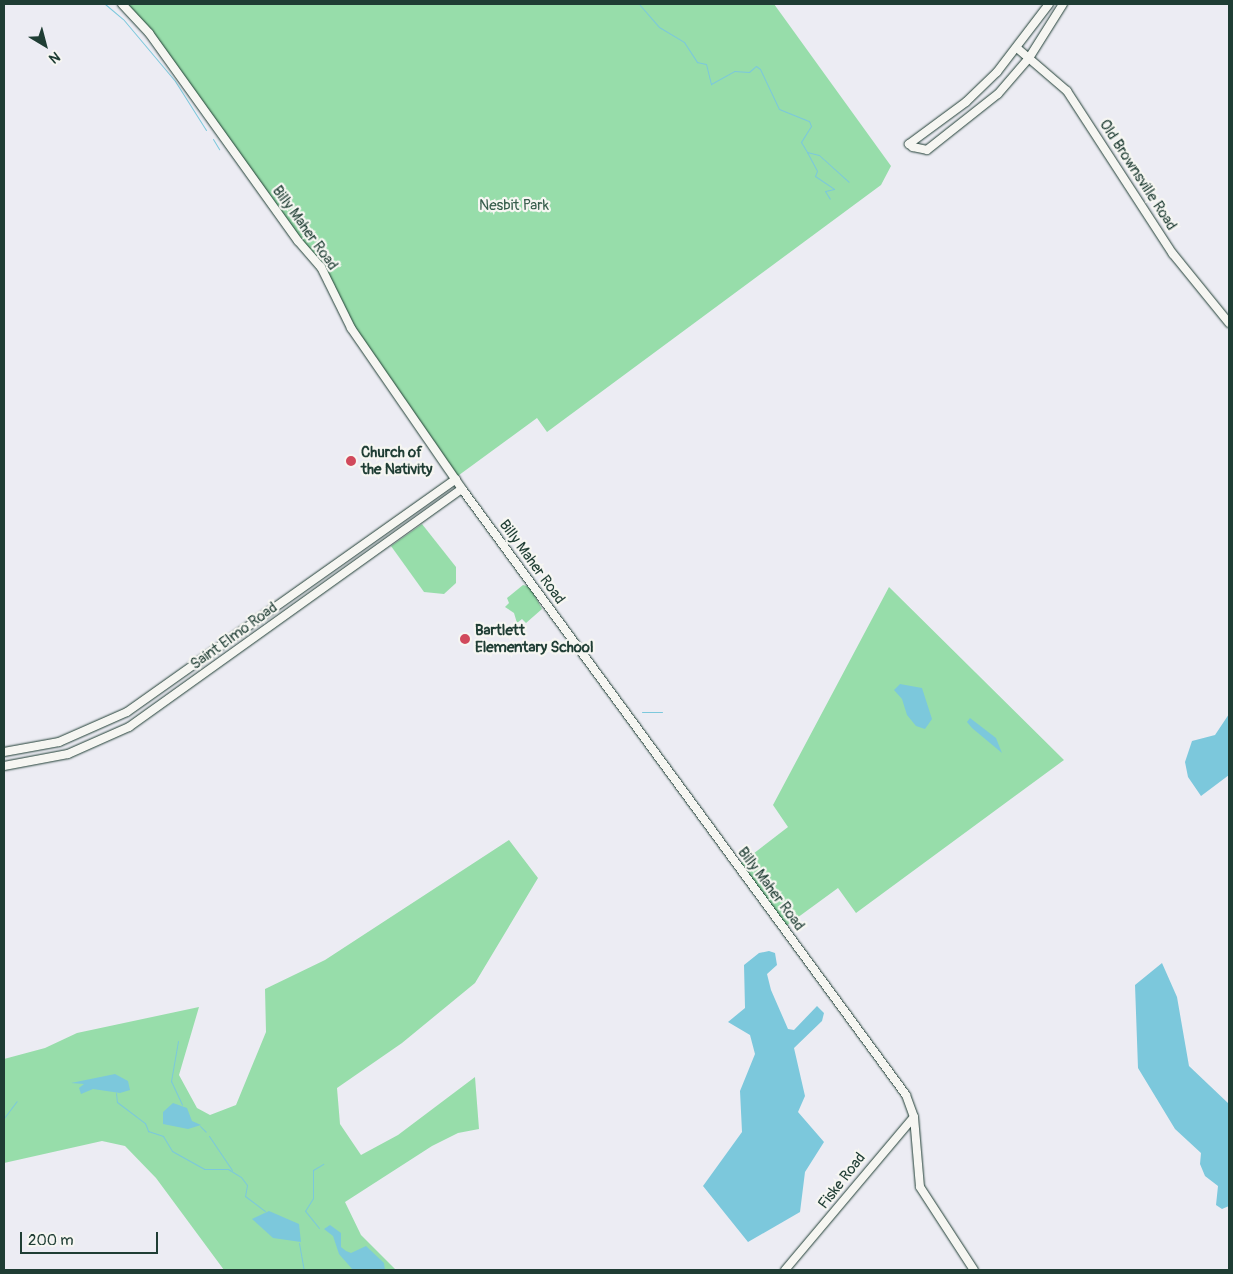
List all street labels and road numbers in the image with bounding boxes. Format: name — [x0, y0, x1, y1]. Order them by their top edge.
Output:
street label: Old Brownsville Road — [1095, 116, 1181, 234]
street label: Billy Maher Road — [268, 182, 342, 274]
street label: Billy Maher Road — [495, 516, 569, 608]
street label: Saint Elmo Road — [187, 598, 281, 674]
street label: Billy Maher Road — [734, 844, 808, 934]
street label: Fiske Road — [814, 1149, 870, 1213]

